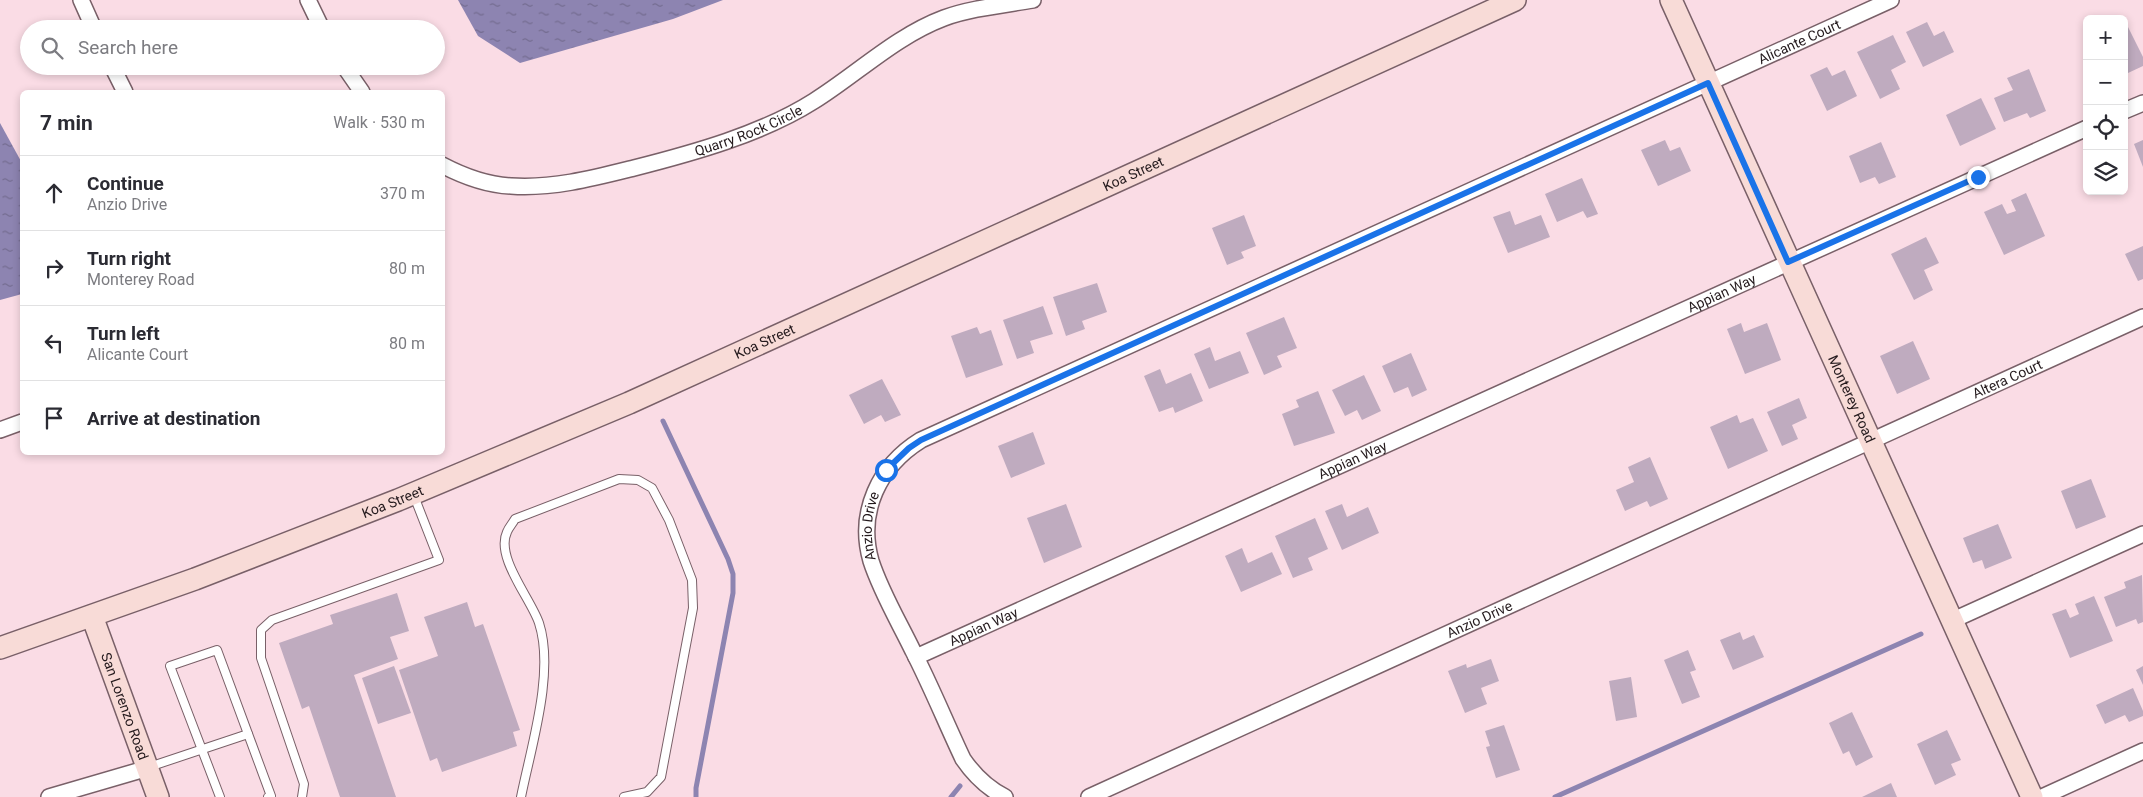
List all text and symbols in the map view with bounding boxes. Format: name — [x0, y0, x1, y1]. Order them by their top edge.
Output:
map controls — [2083, 15, 2128, 195]
button: + — [2083, 15, 2128, 60]
street label: Alicante Court — [1756, 16, 1843, 67]
search box — [20, 20, 445, 75]
icon: search — [38, 34, 66, 62]
text: Search here — [78, 36, 178, 59]
button: − — [2083, 60, 2128, 105]
street label: Quarry Rock Circle — [693, 102, 805, 159]
button: locate — [2083, 105, 2128, 150]
text: 7 min — [40, 111, 93, 135]
text: Walk · 530 m — [333, 113, 425, 132]
button: layers — [2083, 150, 2128, 195]
street label: Koa Street — [1100, 153, 1166, 194]
route end — [1967, 166, 1990, 189]
text: Continue — [87, 172, 164, 195]
icon: ahead — [40, 179, 68, 207]
text: 370 m — [380, 184, 425, 203]
text: Anzio Drive — [87, 195, 167, 214]
text: Turn right — [87, 247, 171, 270]
icon: right — [40, 254, 68, 282]
text: 80 m — [389, 259, 425, 278]
text: Monterey Road — [87, 270, 195, 289]
street label: Appian Way — [1685, 270, 1759, 315]
street label: Koa Street — [732, 321, 798, 362]
text: Turn left — [87, 322, 160, 345]
icon: left — [40, 329, 68, 357]
text: 80 m — [389, 334, 425, 353]
text: Alicante Court — [87, 345, 188, 364]
street label: Monterey Road — [1825, 353, 1878, 445]
street label: Altera Court — [1970, 356, 2045, 402]
icon: arrive — [40, 404, 68, 432]
text: Arrive at destination — [87, 407, 260, 430]
street label: Appian Way — [1316, 437, 1390, 482]
route start — [875, 459, 898, 482]
street label: Koa Street — [360, 482, 426, 521]
street label: Anzio Drive — [859, 489, 882, 563]
street label: Anzio Drive — [1444, 597, 1515, 641]
street label: Appian Way — [947, 604, 1021, 649]
street label: San Lorenzo Road — [98, 650, 152, 762]

